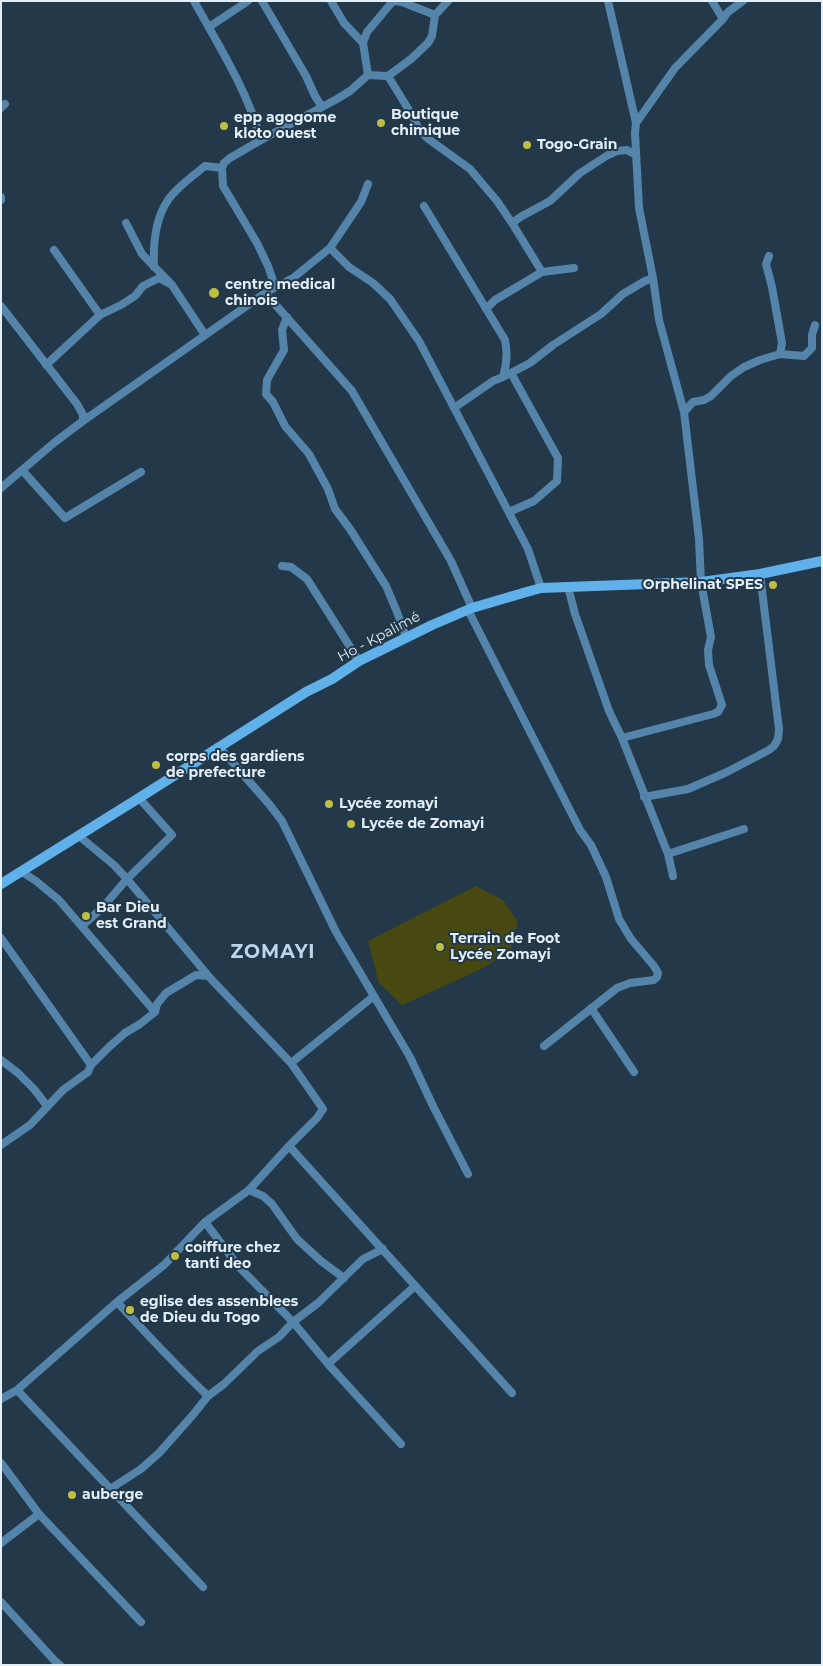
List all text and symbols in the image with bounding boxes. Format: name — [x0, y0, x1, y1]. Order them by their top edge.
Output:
place label: Boutique chimique — [391, 107, 460, 140]
place label: epp agogome kloto ouest — [234, 110, 336, 142]
marker: Boutique chimique — [375, 117, 387, 129]
marker: epp agogome kloto ouest — [218, 120, 230, 132]
place label: Togo-Grain — [537, 137, 617, 153]
marker: Togo-Grain — [521, 139, 533, 151]
place label: centre medical chinois — [225, 277, 335, 310]
marker: centre medical chinois — [207, 286, 221, 300]
place label: Orphelinat SPES — [643, 577, 763, 593]
marker: Orphelinat SPES — [767, 579, 779, 591]
street label: Ho - Kpalimé — [335, 608, 423, 666]
place label: corps des gardiens de prefecture — [166, 749, 305, 782]
marker: corps des gardiens de prefecture — [150, 759, 162, 771]
place label: Lycée zomayi — [339, 796, 438, 812]
marker: Lycée zomayi — [323, 798, 335, 810]
place label: Lycée de Zomayi — [361, 816, 484, 832]
marker: Lycée de Zomayi — [345, 818, 357, 830]
place label: Bar Dieu est Grand — [96, 900, 167, 932]
marker: Bar Dieu est Grand — [80, 910, 92, 922]
place label: Terrain de Foot Lycée Zomayi — [450, 931, 560, 964]
district label: ZOMAYI — [230, 941, 316, 963]
marker: Terrain de Foot Lycée Zomayi — [434, 941, 446, 953]
place label: coiffure chez tanti deo — [185, 1240, 280, 1272]
marker: coiffure chez tanti deo — [169, 1250, 181, 1262]
place label: eglise des assenblees de Dieu du Togo — [140, 1294, 298, 1326]
marker: eglise des assenblees de Dieu du Togo — [124, 1304, 136, 1316]
place label: auberge — [82, 1487, 143, 1503]
marker: auberge — [66, 1489, 78, 1501]

